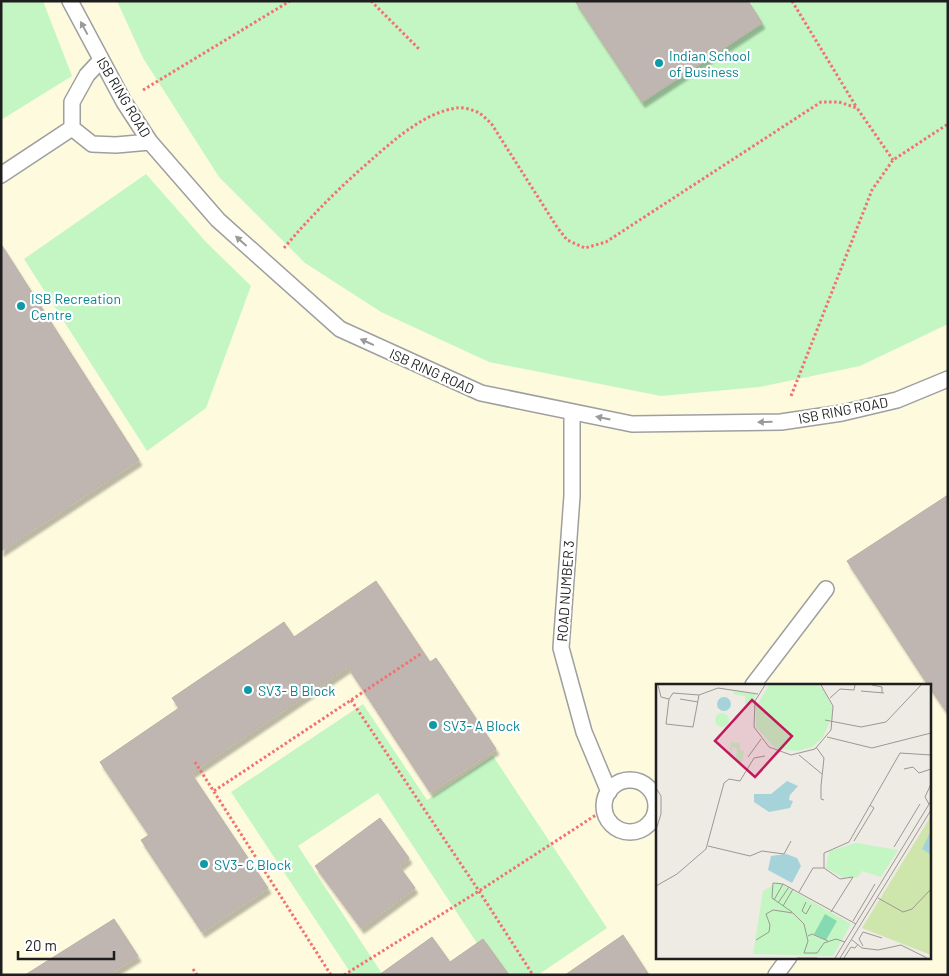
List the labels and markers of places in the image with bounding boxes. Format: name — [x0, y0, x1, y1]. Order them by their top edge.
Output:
place label: Indian School of Business — [669, 47, 750, 80]
marker: Indian School of Business — [653, 57, 665, 69]
place label: ISB Recreation Centre — [31, 290, 121, 323]
marker: ISB Recreation Centre — [15, 300, 27, 312]
place label: SV3- B Block — [258, 682, 335, 699]
marker: SV3- B Block — [242, 684, 254, 696]
place label: SV3- A Block — [443, 717, 520, 734]
marker: SV3- A Block — [427, 719, 439, 731]
place label: SV3- C Block — [214, 856, 291, 873]
marker: SV3- C Block — [198, 858, 210, 870]

